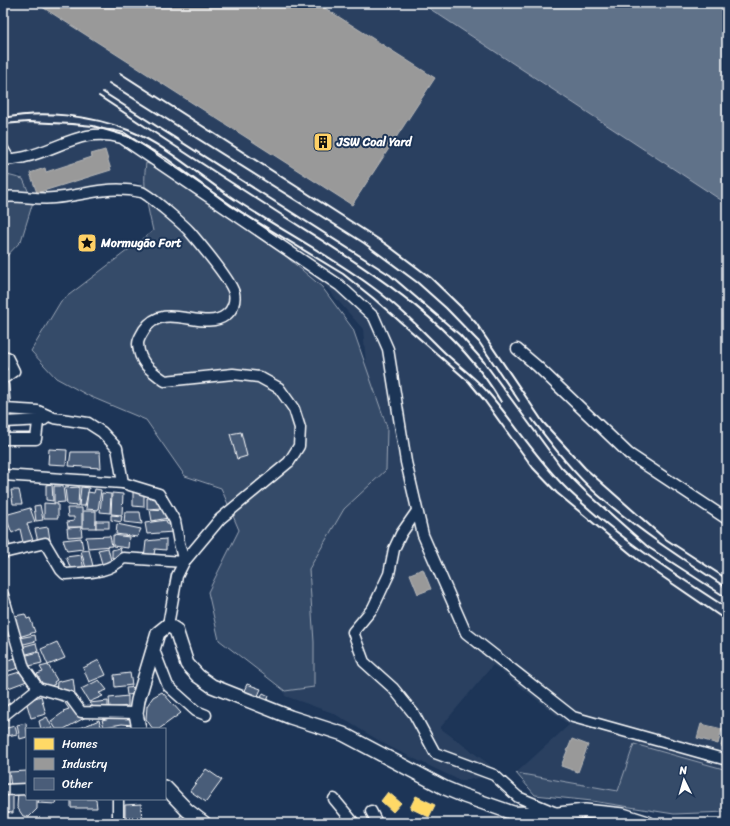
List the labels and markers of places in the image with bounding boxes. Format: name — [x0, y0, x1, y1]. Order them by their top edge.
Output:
building icon: JSW Coal Yard — [312, 131, 334, 153]
place label: JSW Coal Yard — [336, 131, 413, 153]
place icon: Mormugão Fort — [76, 232, 98, 254]
place label: Mormugão Fort — [100, 232, 182, 254]

